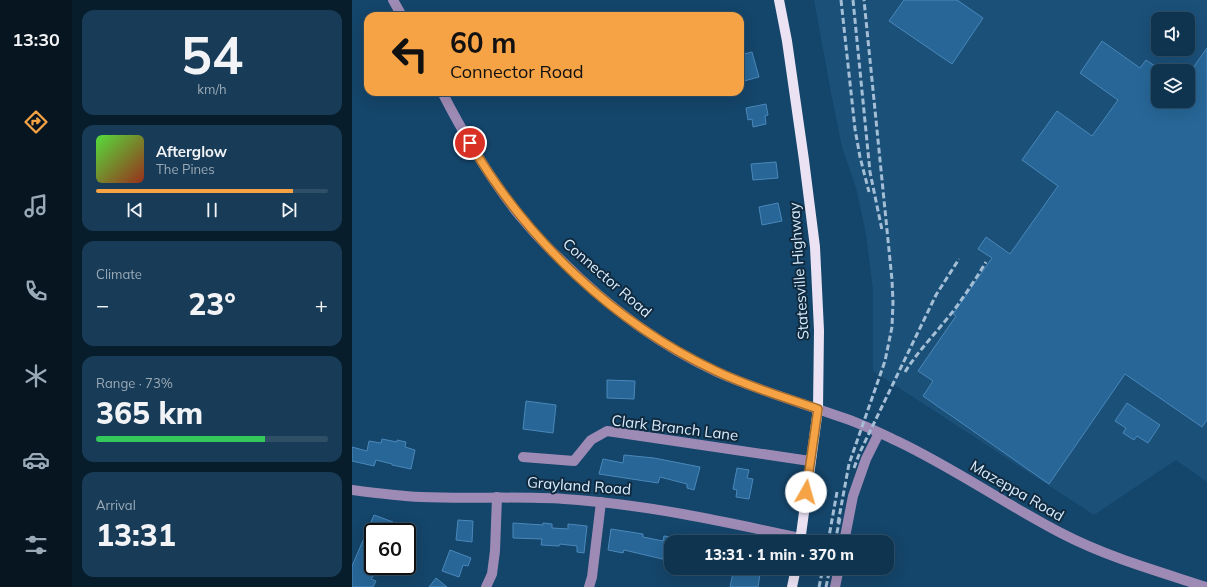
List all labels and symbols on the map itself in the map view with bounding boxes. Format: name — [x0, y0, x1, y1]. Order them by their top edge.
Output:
pin — [453, 126, 487, 160]
street label: Statesville Highway — [784, 202, 813, 340]
street label: Connector Road — [559, 234, 656, 321]
street label: Clark Branch Lane — [611, 410, 740, 445]
street label: Mazeppa Road — [967, 456, 1068, 525]
position arrow — [785, 471, 827, 513]
street label: Grayland Road — [526, 472, 632, 499]
speed limit sign: 60 — [364, 523, 416, 575]

